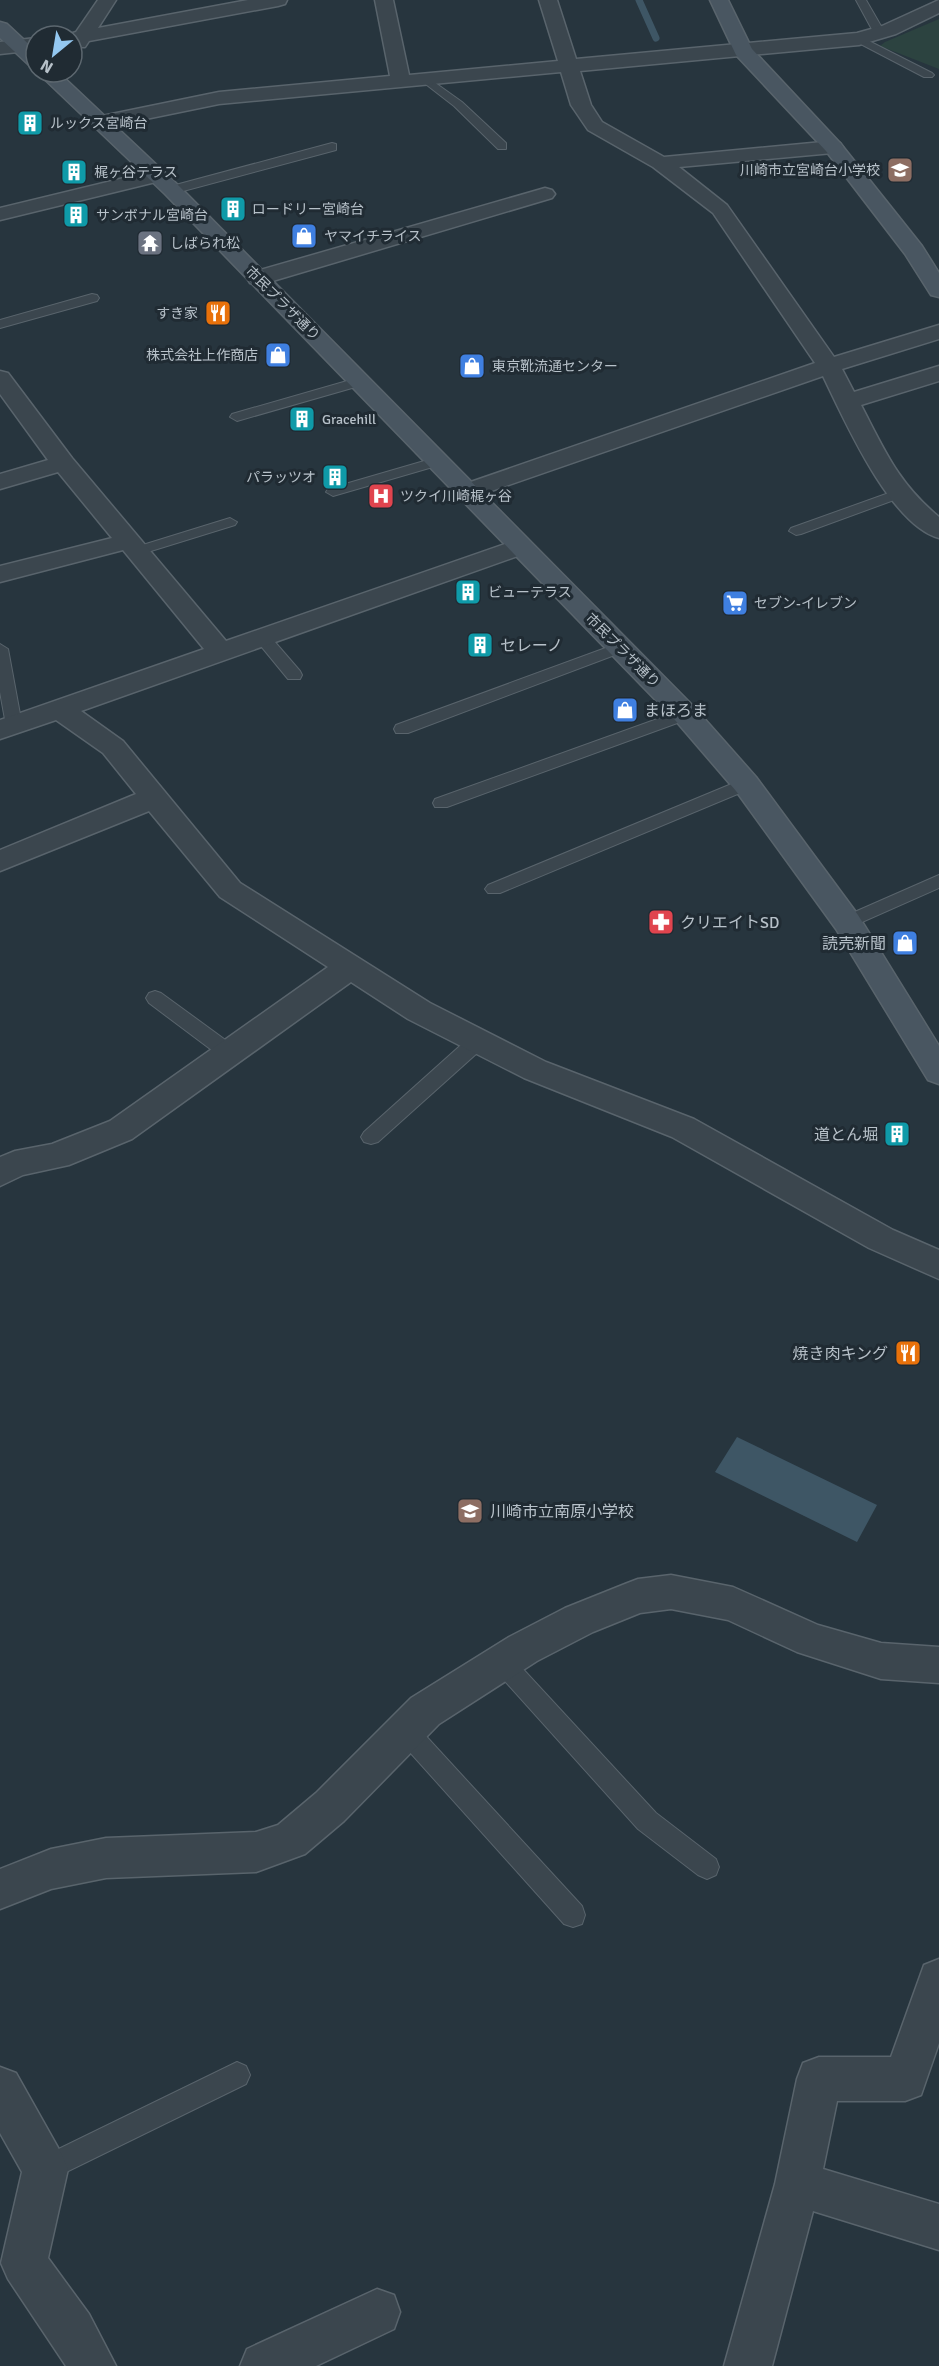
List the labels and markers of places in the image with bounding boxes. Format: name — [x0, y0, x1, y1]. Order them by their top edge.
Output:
building icon: ルックス宮崎台 — [15, 108, 45, 138]
place label: ルックス宮崎台 — [50, 115, 148, 132]
school or university icon: 川崎市立宮崎台小学校 — [885, 155, 915, 185]
building icon: 梶ヶ谷テラス — [59, 157, 89, 187]
place label: 川崎市立宮崎台小学校 — [740, 162, 880, 179]
place label: 梶ヶ谷テラス — [94, 164, 178, 181]
building icon: ロードリー宮崎台 — [218, 194, 248, 224]
building icon: サンボナル宮崎台 — [61, 200, 91, 230]
place label: ロードリー宮崎台 — [252, 201, 364, 218]
place label: サンボナル宮崎台 — [96, 207, 208, 224]
shop icon: ヤマイチライス — [289, 221, 319, 251]
temple icon: しばられ松 — [135, 228, 165, 258]
place label: ヤマイチライス — [324, 228, 422, 245]
place label: しばられ松 — [170, 235, 240, 252]
restaurant icon: すき家 — [203, 298, 233, 328]
place label: すき家 — [156, 305, 198, 322]
shop icon: 株式会社上作商店 — [263, 340, 293, 370]
place label: 株式会社上作商店 — [146, 347, 258, 364]
shop icon: 東京靴流通センター — [457, 351, 487, 381]
place label: 東京靴流通センター — [492, 358, 618, 375]
building icon: Gracehill — [287, 404, 317, 434]
place label: Gracehill — [322, 411, 376, 428]
building icon: パラッツオ — [320, 462, 350, 492]
place label: パラッツオ — [246, 469, 316, 486]
hospital icon: ツクイ川崎梶ヶ谷 — [366, 481, 396, 511]
place label: ツクイ川崎梶ヶ谷 — [400, 488, 512, 505]
building icon: ビューテラス — [453, 577, 483, 607]
place label: ビューテラス — [488, 584, 572, 601]
supermarket icon: セブン-イレブン — [720, 588, 750, 618]
place label: セブン-イレブン — [754, 595, 857, 612]
building icon: セレーノ — [465, 630, 495, 660]
place label: セレーノ — [500, 636, 563, 656]
shop icon: まほろま — [610, 695, 640, 725]
place label: まほろま — [644, 701, 708, 721]
pharmacy icon: クリエイトSD — [646, 907, 676, 937]
place label: クリエイトSD — [680, 913, 779, 933]
shop icon: 読売新聞 — [890, 928, 920, 958]
place label: 読売新聞 — [822, 934, 886, 954]
building icon: 道とん堀 — [882, 1119, 912, 1149]
place label: 道とん堀 — [814, 1125, 878, 1145]
restaurant icon: 焼き肉キング — [893, 1338, 923, 1368]
place label: 焼き肉キング — [792, 1344, 888, 1364]
school or university icon: 川崎市立南原小学校 — [455, 1496, 485, 1526]
place label: 川崎市立南原小学校 — [490, 1502, 634, 1522]

